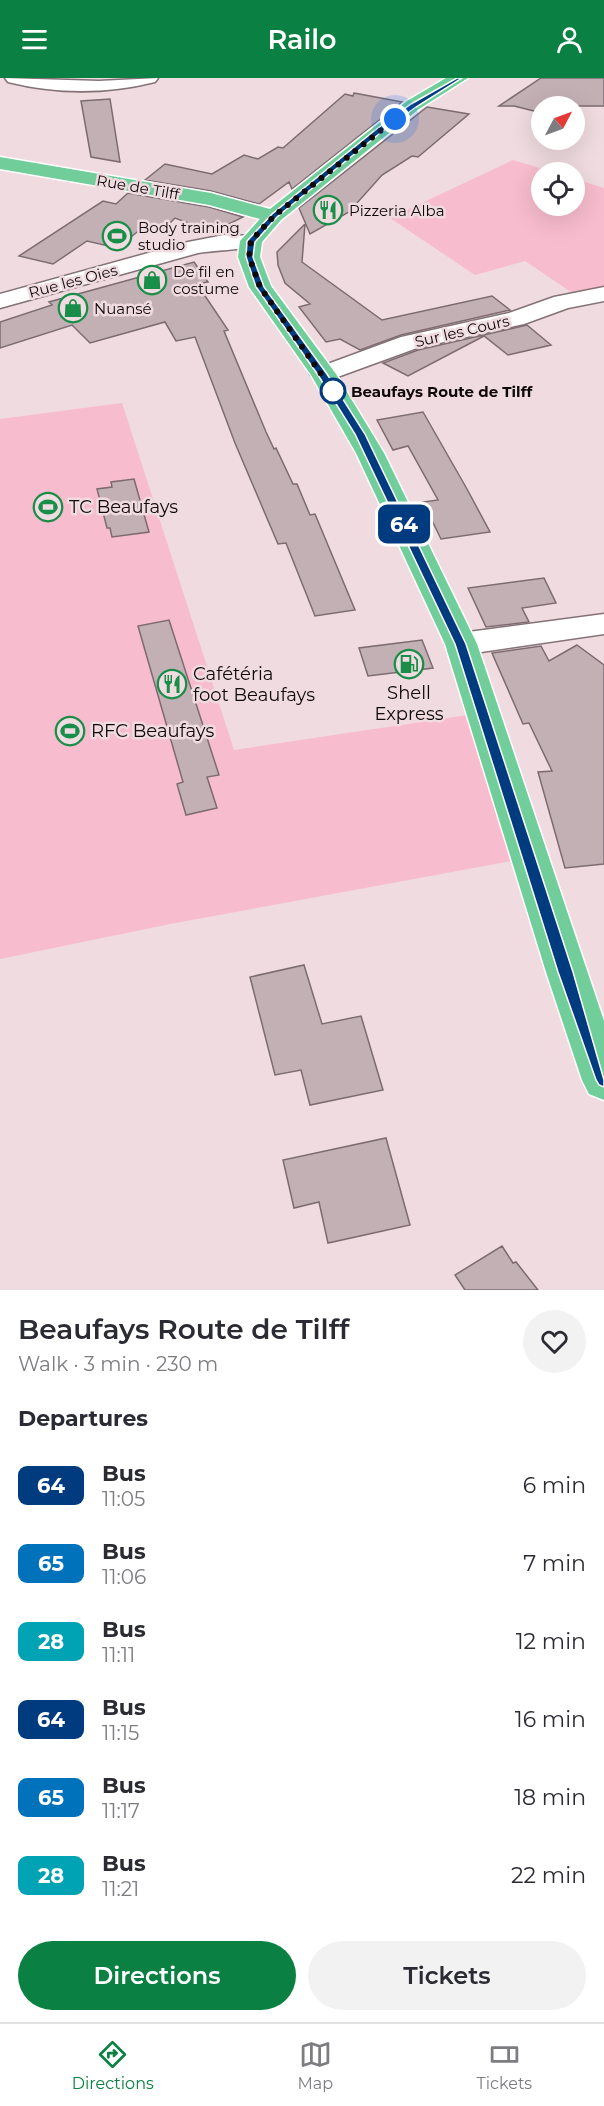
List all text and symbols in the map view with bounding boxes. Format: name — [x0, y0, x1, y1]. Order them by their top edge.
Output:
icon: menu — [18, 23, 51, 56]
text: Railo — [267, 23, 337, 56]
icon: person — [553, 23, 586, 56]
north arrow — [531, 96, 585, 150]
map controls — [531, 96, 585, 216]
your location — [380, 104, 410, 134]
button: locate — [531, 162, 585, 216]
street label: Rue de Tilff — [95, 170, 182, 204]
restaurant icon: Pizzeria Alba — [312, 194, 344, 226]
place label: Pizzeria Alba — [349, 201, 445, 220]
place label: Body training studio — [138, 218, 240, 254]
sports icon: Body training studio — [101, 220, 133, 252]
street label: Rue les Oies — [26, 260, 120, 302]
place label: De fil en costume — [173, 262, 239, 298]
shop icon: De fil en costume — [136, 264, 168, 296]
shop icon: Nuansé — [57, 292, 89, 324]
place label: Nuansé — [94, 299, 152, 318]
street label: Sur les Cours — [413, 311, 511, 351]
marker: Beaufays Route de Tilff — [320, 378, 346, 404]
place label: Beaufays Route de Tilff — [351, 382, 534, 401]
sports icon: TC Beaufays — [32, 491, 64, 523]
place label: TC Beaufays — [69, 496, 178, 518]
line badge: 64 — [377, 504, 431, 544]
text: 64 — [390, 512, 418, 537]
fuel station icon: Shell Express — [393, 648, 425, 680]
place label: Cafétéria foot Beaufays — [193, 663, 315, 706]
restaurant icon: Cafétéria foot Beaufays — [156, 668, 188, 700]
place label: Shell Express — [374, 682, 444, 725]
sports icon: RFC Beaufays — [54, 715, 86, 747]
place label: RFC Beaufays — [91, 720, 214, 742]
button: heart — [523, 1310, 586, 1373]
text: Beaufays Route de Tilff — [18, 1312, 349, 1346]
text: Walk · 3 min · 230 m — [18, 1352, 218, 1376]
text: Departures — [18, 1405, 148, 1432]
text: Bus — [102, 1460, 146, 1487]
text: 6 min — [523, 1472, 586, 1499]
text: 64 — [37, 1473, 65, 1498]
text: 11:05 — [102, 1487, 145, 1511]
text: Bus — [102, 1538, 146, 1565]
text: 7 min — [523, 1550, 586, 1577]
text: 65 — [38, 1551, 64, 1576]
text: 11:06 — [102, 1565, 146, 1589]
text: Bus — [102, 1616, 146, 1643]
text: 12 min — [516, 1628, 586, 1655]
text: 28 — [38, 1629, 64, 1654]
text: 11:11 — [102, 1643, 135, 1667]
text: Bus — [102, 1694, 146, 1721]
text: 16 min — [515, 1706, 586, 1733]
text: 64 — [37, 1707, 65, 1732]
text: 11:15 — [102, 1721, 139, 1745]
text: Bus — [102, 1772, 146, 1799]
text: 18 min — [514, 1784, 586, 1811]
text: 65 — [38, 1785, 64, 1810]
text: 11:17 — [102, 1799, 140, 1823]
text: Bus — [102, 1850, 146, 1877]
text: 22 min — [511, 1862, 586, 1889]
text: 28 — [38, 1863, 64, 1888]
text: 11:21 — [102, 1877, 139, 1901]
button: Directions — [18, 1941, 296, 2010]
button: Tickets — [308, 1941, 586, 2010]
tab: Directions — [72, 2038, 154, 2093]
tab: Map — [297, 2038, 333, 2093]
tab: Tickets — [477, 2038, 532, 2093]

